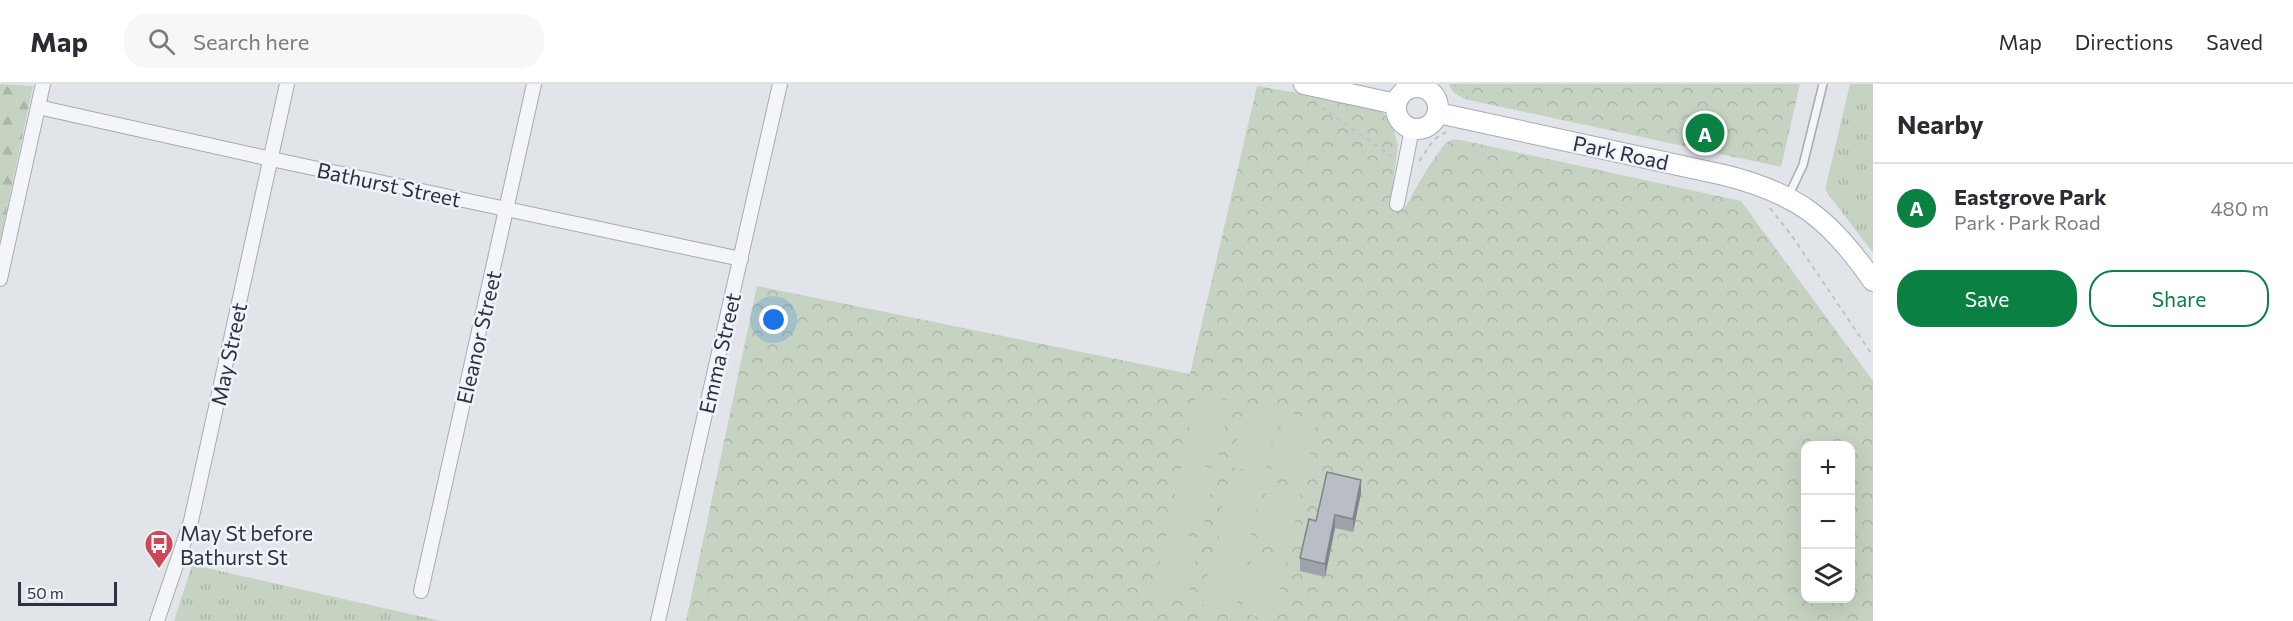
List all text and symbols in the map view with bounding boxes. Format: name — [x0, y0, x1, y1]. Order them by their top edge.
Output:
search box — [124, 14, 544, 68]
text: Map — [30, 24, 88, 58]
icon: search — [145, 25, 178, 58]
text: Search here — [193, 28, 309, 55]
text: Map — [1999, 29, 2042, 54]
text: Directions — [2075, 29, 2173, 54]
text: Saved — [2206, 29, 2263, 54]
text: Nearby — [1897, 108, 1984, 139]
pin: A — [1686, 110, 1724, 156]
street label: Park Road — [1571, 130, 1671, 174]
street label: Bathurst Street — [315, 157, 463, 211]
text: Eastgrove Park — [1954, 183, 2107, 210]
text: A — [1909, 196, 1924, 220]
text: 480 m — [2211, 196, 2269, 220]
text: Park · Park Road — [1954, 210, 2101, 234]
street label: Eleanor Street — [450, 268, 506, 406]
button: Save — [1897, 270, 2077, 327]
button: Share — [2089, 270, 2269, 327]
street label: Emma Street — [693, 290, 745, 416]
street label: May Street — [205, 300, 251, 408]
your location — [759, 305, 788, 334]
map controls — [1801, 441, 1855, 603]
button: + — [1801, 441, 1855, 495]
button: − — [1801, 495, 1855, 549]
place label: May St before Bathurst St — [180, 520, 313, 569]
bus stop icon: May St before Bathurst St — [143, 528, 175, 570]
button: layers — [1801, 549, 1855, 603]
scale bar — [18, 579, 117, 606]
text: 50 m — [27, 583, 64, 602]

